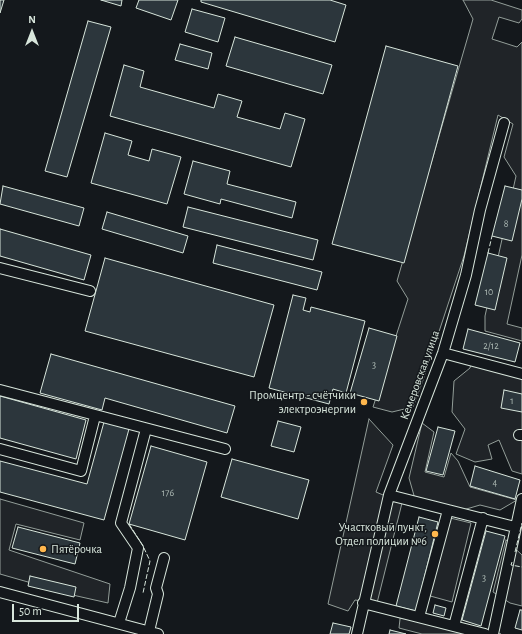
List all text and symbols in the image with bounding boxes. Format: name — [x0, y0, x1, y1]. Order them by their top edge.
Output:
north arrow — [12, 12, 52, 52]
text: N — [28, 14, 36, 25]
house number: 8 — [504, 218, 508, 230]
house number: 10 — [485, 286, 493, 298]
street label: Кемеровская улица — [397, 328, 443, 422]
house number: 2/12 — [483, 340, 499, 352]
house number: 3 — [372, 359, 376, 371]
place label: Промцентр - счётчики электроэнергии — [249, 388, 356, 416]
house number: 1 — [510, 395, 514, 407]
marker: Промцентр - счётчики электроэнергии — [359, 397, 369, 407]
house number: 4 — [493, 477, 497, 489]
house number: 176 — [162, 487, 174, 499]
place label: Участковый пункт, Отдел полиции №6 — [335, 520, 427, 548]
marker: Участковый пункт, Отдел полиции №6 — [430, 529, 440, 539]
place label: Пятёрочка — [51, 542, 102, 556]
marker: Пятёрочка — [38, 544, 48, 554]
house number: 3 — [482, 572, 486, 584]
scale bar — [14, 596, 81, 622]
text: 50 m — [19, 605, 42, 617]

